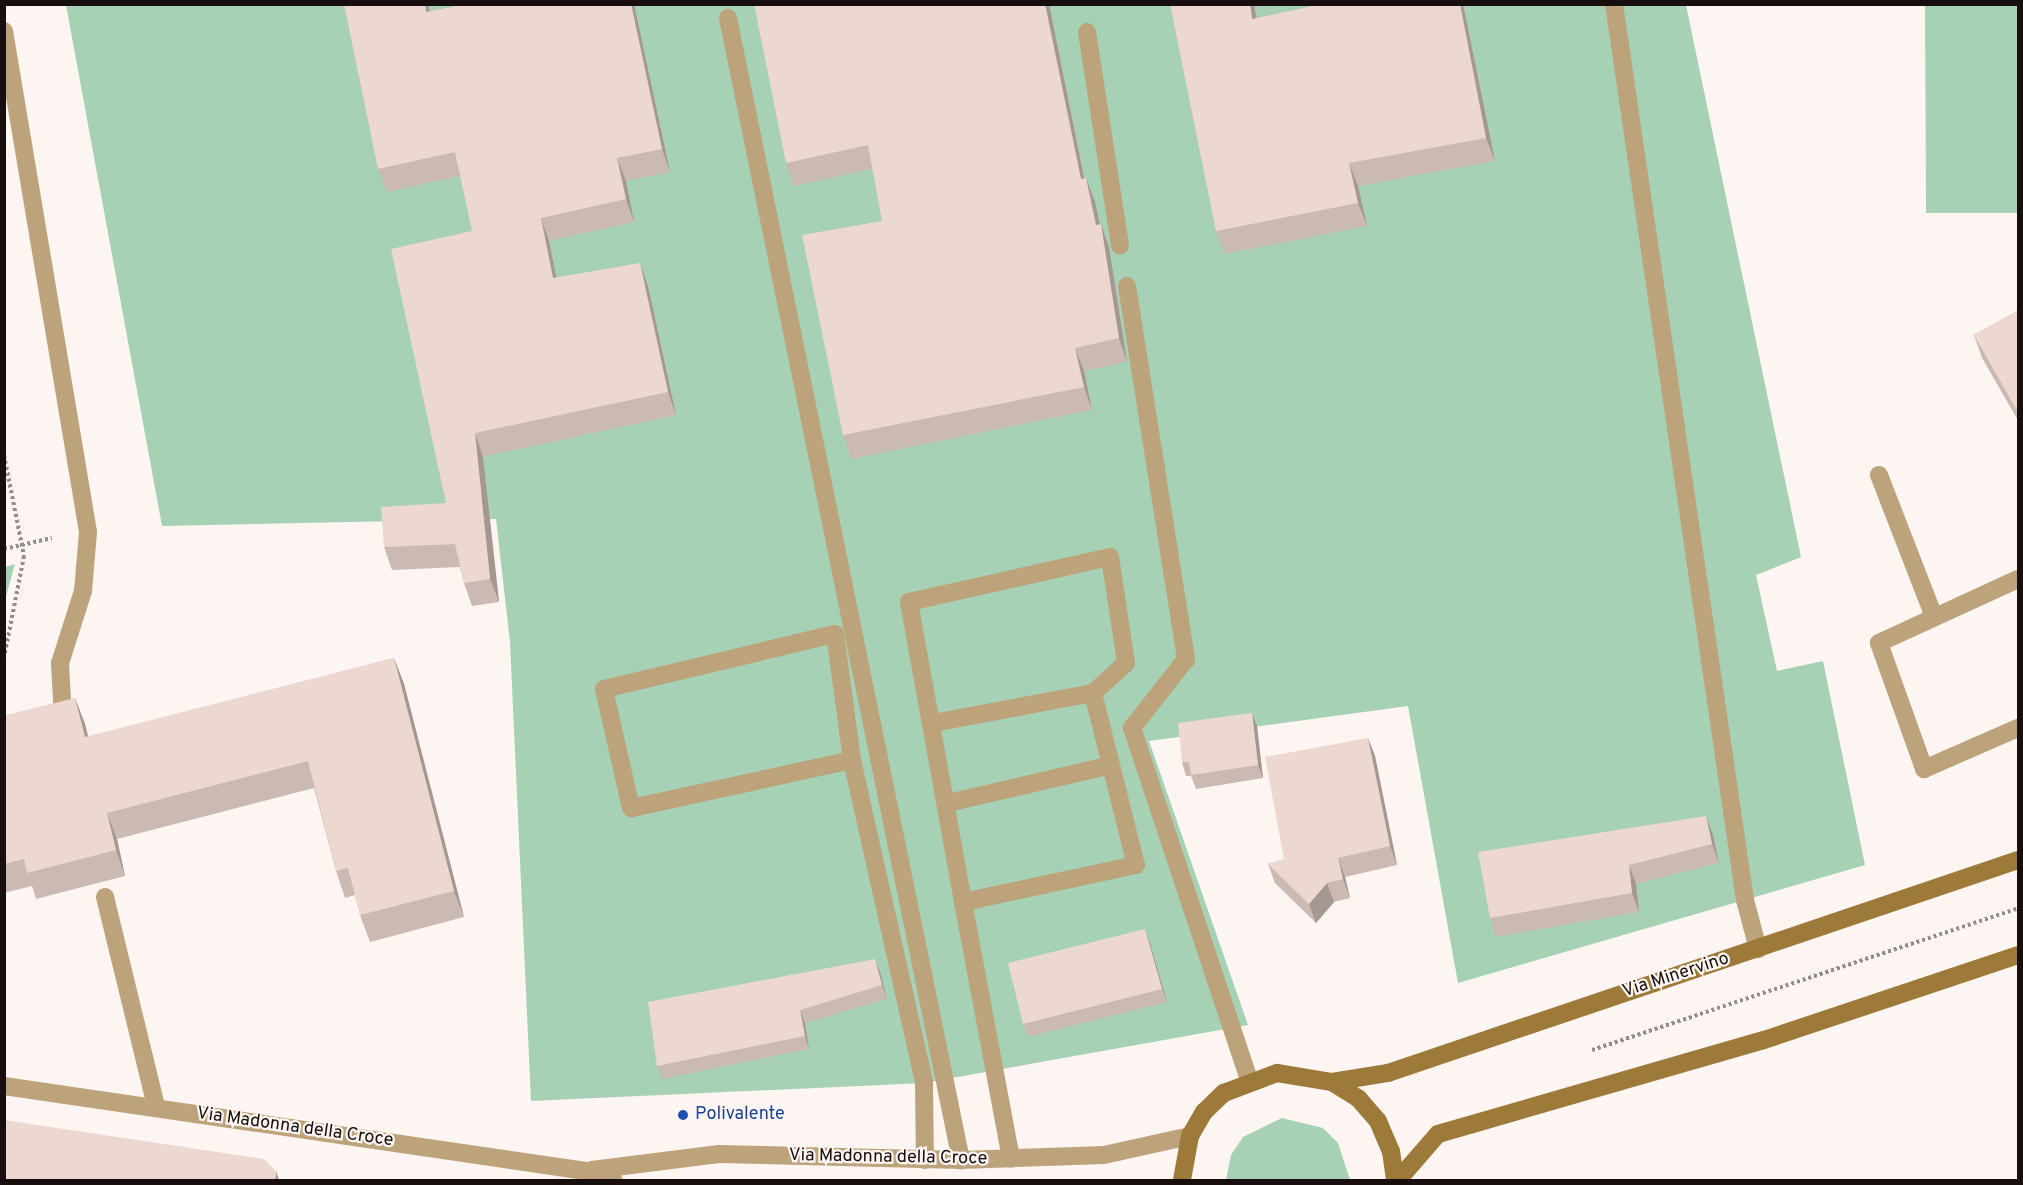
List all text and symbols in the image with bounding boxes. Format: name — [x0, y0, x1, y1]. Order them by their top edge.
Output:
street label: Via Minervino — [1620, 949, 1732, 1003]
street label: Via Madonna della Croce — [195, 1104, 395, 1152]
place label: Polivalente — [695, 1104, 785, 1126]
marker: Polivalente — [676, 1108, 690, 1122]
street label: Via Madonna della Croce — [789, 1145, 987, 1171]

